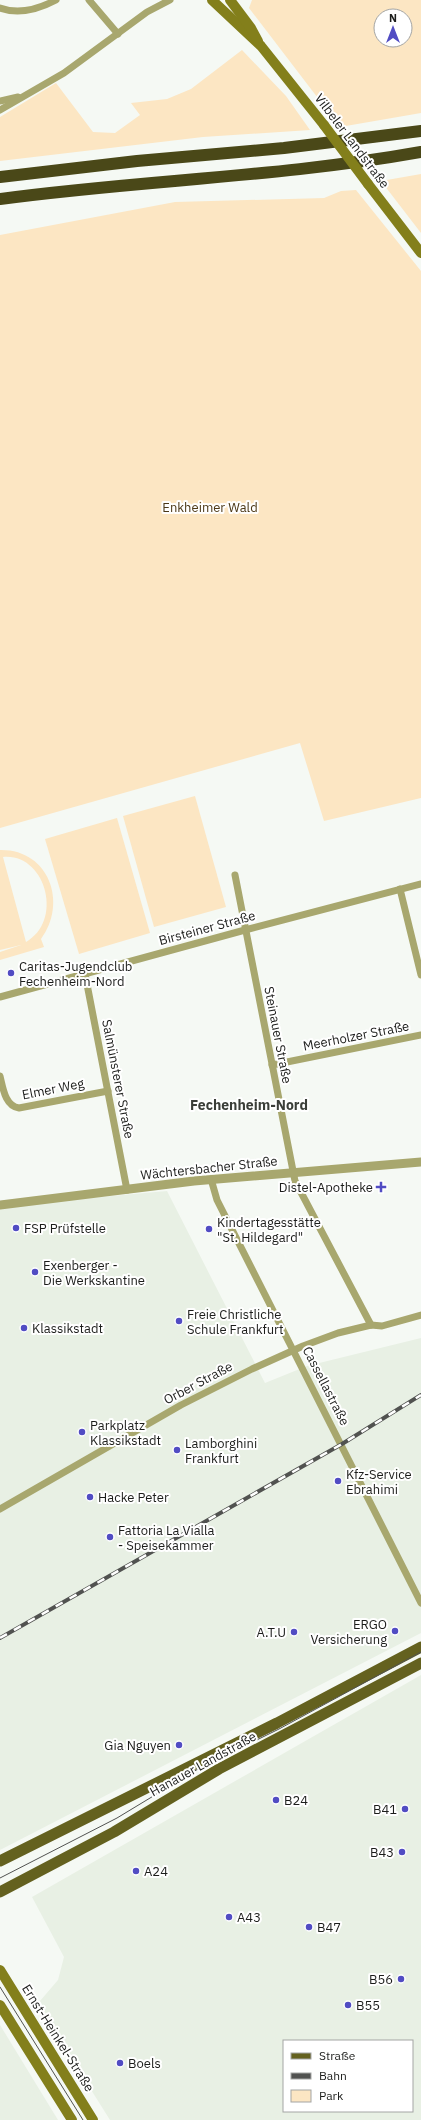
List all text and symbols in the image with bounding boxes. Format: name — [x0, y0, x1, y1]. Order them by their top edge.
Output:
north arrow — [373, 8, 413, 48]
text: N — [389, 11, 397, 25]
street label: Vilbeler Landstraße — [311, 90, 393, 192]
park label: Enkheimer Wald — [162, 499, 258, 516]
street label: Birsteiner Straße — [157, 907, 257, 949]
place label: Caritas-Jugendclub Fechenheim-Nord — [19, 958, 132, 990]
marker: Caritas-Jugendclub Fechenheim-Nord — [6, 968, 16, 978]
street label: Steinauer Straße — [260, 985, 296, 1085]
street label: Meerholzer Straße — [301, 1017, 411, 1055]
street label: Salmünsterer Straße — [98, 1018, 138, 1140]
street label: Elmer Weg — [21, 1075, 86, 1103]
district label: Fechenheim-Nord — [190, 1096, 308, 1114]
street label: Wächtersbacher Straße — [140, 1152, 278, 1184]
place label: Distel-Apotheke — [279, 1179, 373, 1196]
marker: Distel-Apotheke — [376, 1182, 386, 1192]
place label: Kindertagesstätte "St. Hildegard" — [217, 1214, 321, 1246]
place label: FSP Prüfstelle — [24, 1220, 106, 1237]
marker: FSP Prüfstelle — [11, 1223, 21, 1233]
marker: Kindertagesstätte "St. Hildegard" — [204, 1224, 214, 1234]
place label: Exenberger - Die Werkskantine — [43, 1257, 145, 1289]
marker: Exenberger - Die Werkskantine — [30, 1267, 40, 1277]
place label: Freie Christliche Schule Frankfurt — [187, 1306, 284, 1338]
marker: Freie Christliche Schule Frankfurt — [174, 1316, 184, 1326]
place label: Klassikstadt — [32, 1320, 103, 1337]
marker: Klassikstadt — [19, 1323, 29, 1333]
street label: Cassellastraße — [299, 1344, 353, 1428]
street label: Orber Straße — [161, 1358, 235, 1408]
place label: Parkplatz Klassikstadt — [90, 1417, 161, 1449]
marker: Parkplatz Klassikstadt — [77, 1427, 87, 1437]
place label: Lamborghini Frankfurt — [185, 1435, 257, 1467]
marker: Lamborghini Frankfurt — [172, 1445, 182, 1455]
place label: Kfz-Service Ebrahimi — [346, 1466, 412, 1498]
marker: Kfz-Service Ebrahimi — [333, 1476, 343, 1486]
place label: Hacke Peter — [98, 1489, 169, 1506]
marker: Hacke Peter — [85, 1492, 95, 1502]
place label: Fattoria La Vialla - Speisekammer — [118, 1522, 215, 1554]
marker: Fattoria La Vialla - Speisekammer — [105, 1532, 115, 1542]
place label: ERGO Versicherung — [311, 1616, 387, 1648]
place label: A.T.U — [256, 1624, 286, 1641]
marker: ERGO Versicherung — [390, 1626, 400, 1636]
marker: A.T.U — [289, 1627, 299, 1637]
street label: Hanauer Landstraße — [147, 1728, 259, 1800]
place label: Gia Nguyen — [104, 1737, 171, 1754]
marker: Gia Nguyen — [174, 1740, 184, 1750]
place label: B24 — [284, 1792, 308, 1809]
marker: B24 — [271, 1795, 281, 1805]
place label: B41 — [373, 1801, 397, 1818]
marker: B41 — [400, 1804, 410, 1814]
place label: B43 — [370, 1844, 394, 1861]
marker: B43 — [397, 1847, 407, 1857]
place label: A24 — [144, 1863, 168, 1880]
marker: A24 — [131, 1866, 141, 1876]
place label: A43 — [237, 1909, 261, 1926]
marker: A43 — [224, 1912, 234, 1922]
place label: B47 — [317, 1919, 341, 1936]
marker: B47 — [304, 1922, 314, 1932]
place label: B56 — [369, 1971, 393, 1988]
marker: B56 — [396, 1974, 406, 1984]
street label: Ernst-Heinkel-Straße — [18, 1981, 98, 2095]
place label: B55 — [356, 1997, 380, 2014]
marker: B55 — [343, 2000, 353, 2010]
legend — [283, 2040, 413, 2112]
text: Straße — [319, 2048, 356, 2063]
place label: Boels — [128, 2055, 161, 2072]
marker: Boels — [115, 2058, 125, 2068]
text: Bahn — [319, 2068, 347, 2083]
text: Park — [319, 2088, 344, 2103]

